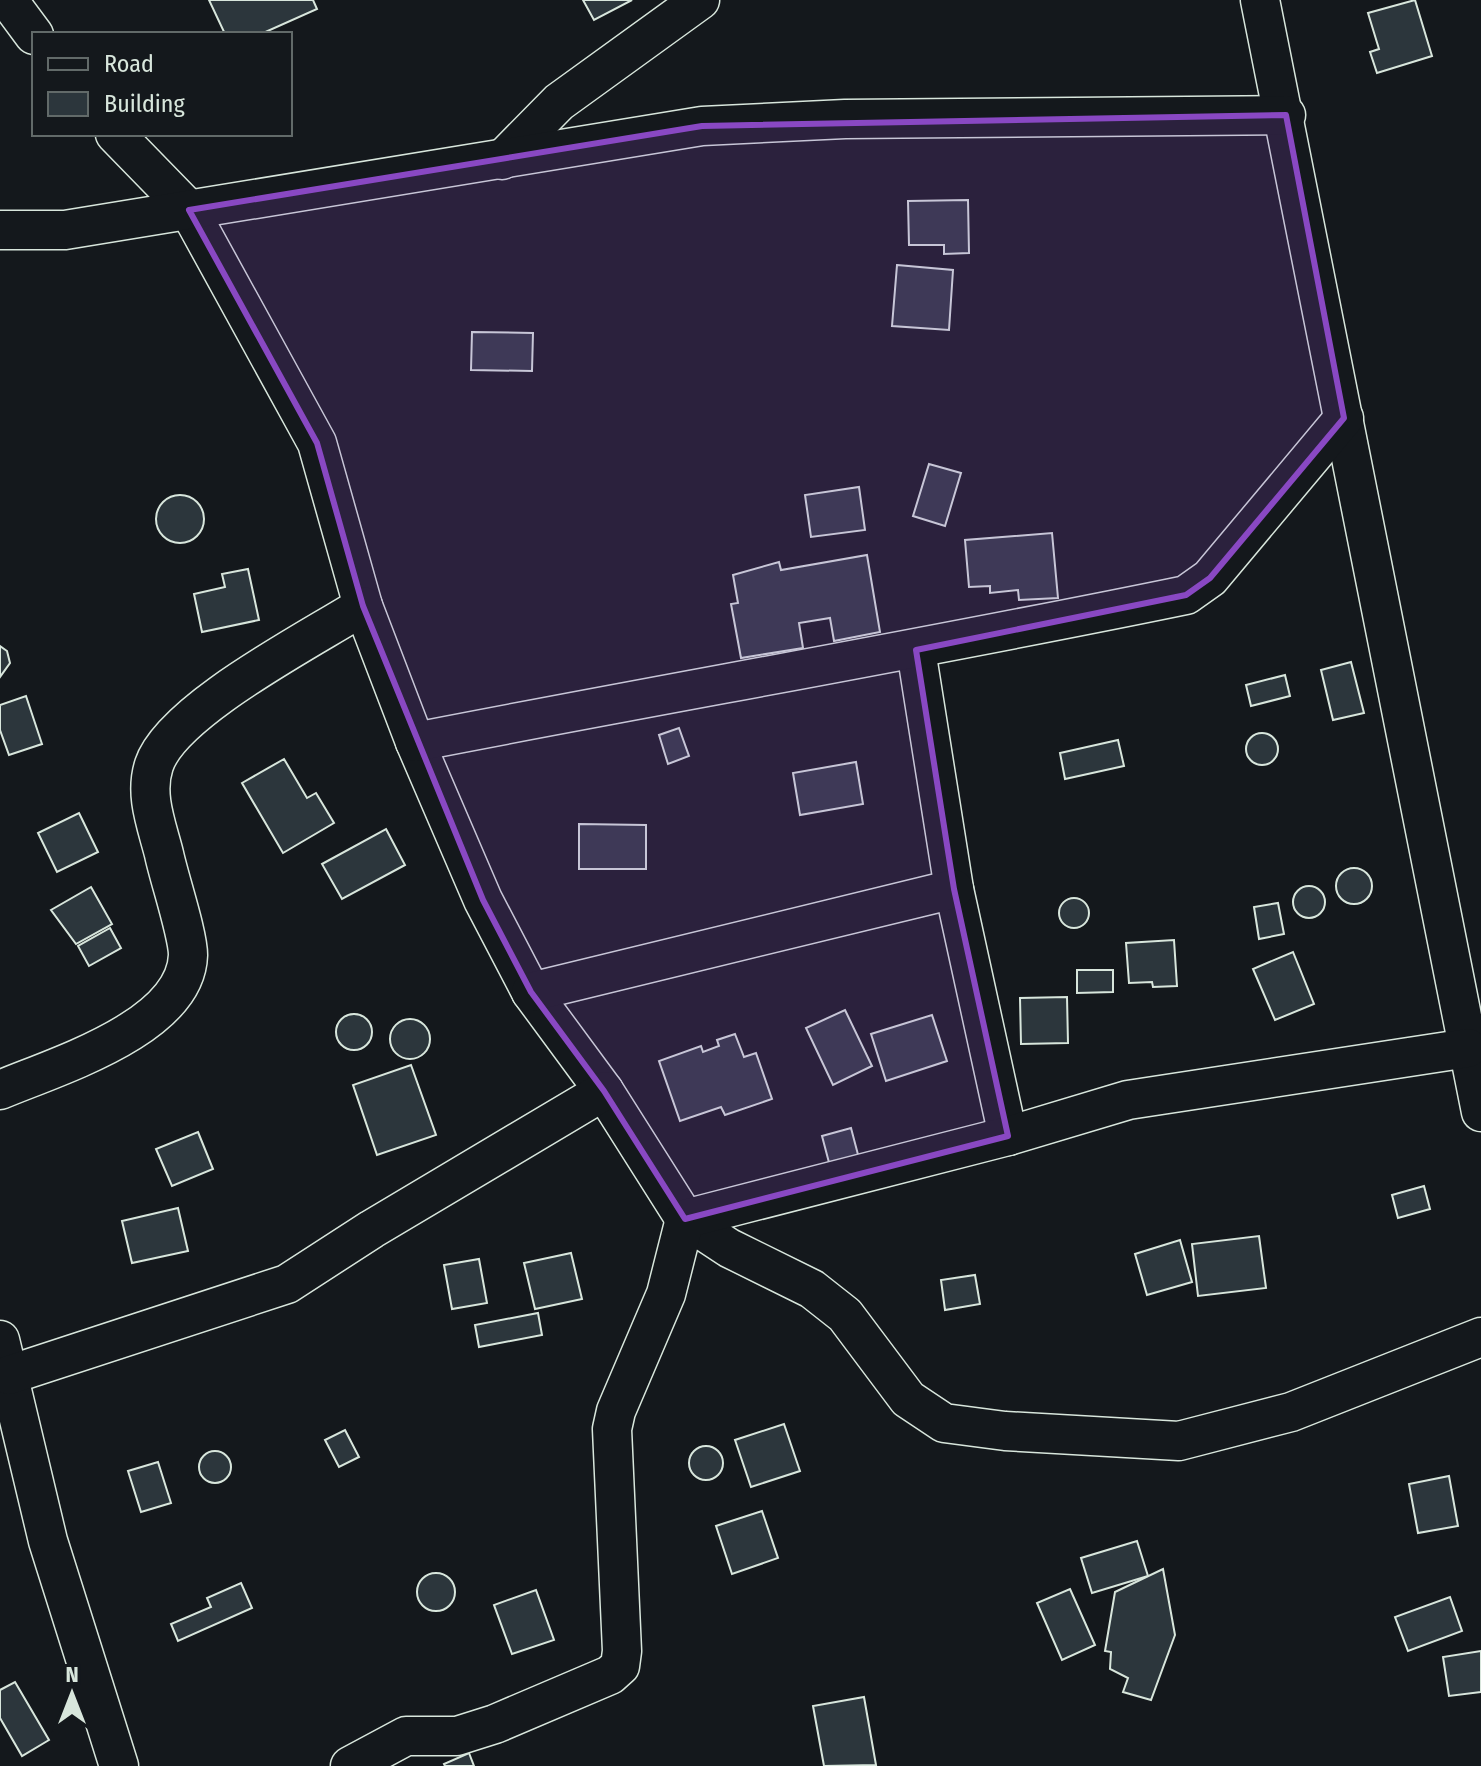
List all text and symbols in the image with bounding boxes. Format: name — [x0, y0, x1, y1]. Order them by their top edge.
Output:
legend — [32, 32, 292, 136]
text: Road — [104, 50, 154, 78]
text: Building — [104, 90, 186, 118]
north arrow — [32, 1654, 112, 1734]
text: N — [65, 1661, 79, 1688]

